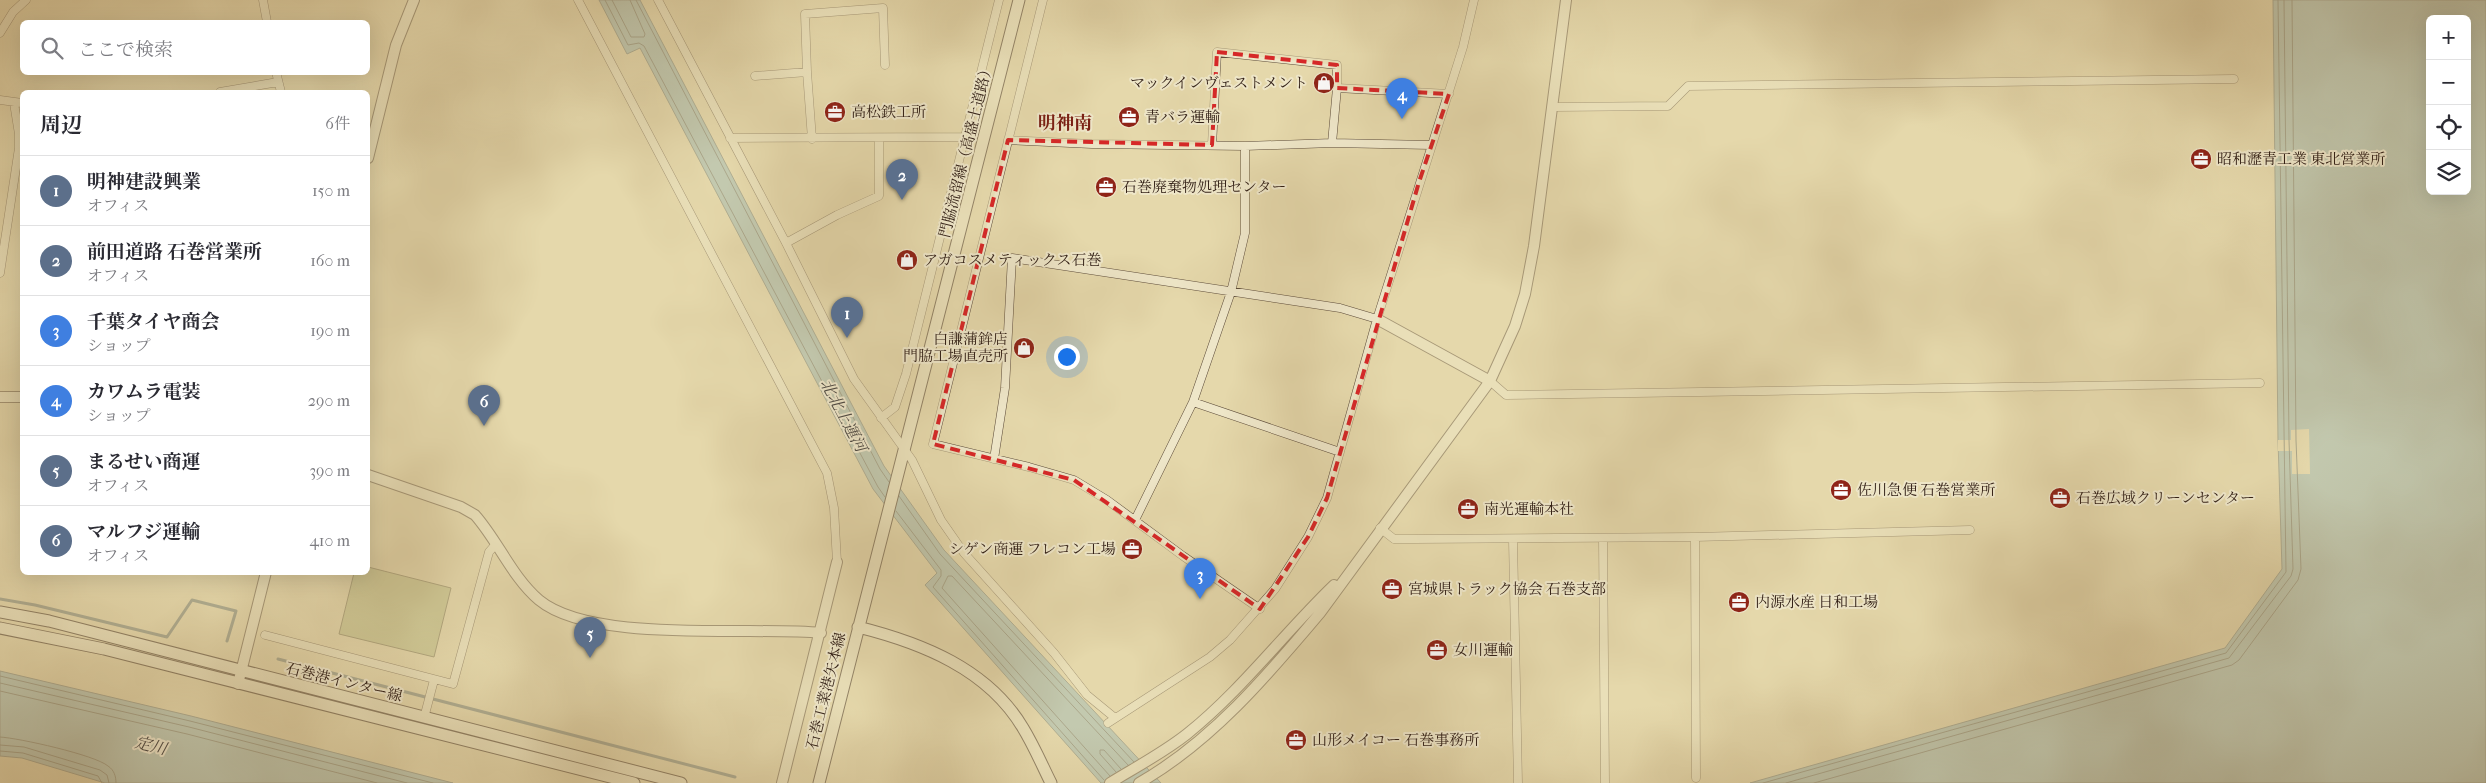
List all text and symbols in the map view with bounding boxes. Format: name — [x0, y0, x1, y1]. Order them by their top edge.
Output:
map controls — [2426, 15, 2471, 195]
button: + — [2426, 15, 2471, 60]
search box — [20, 20, 370, 75]
icon: search — [38, 34, 66, 62]
text: ここで検索 — [78, 39, 173, 61]
street label: 門脇流留線（高盛土道路） — [935, 60, 997, 240]
button: − — [2426, 60, 2471, 105]
shop icon: マックインヴェストメント — [1312, 71, 1336, 95]
place label: マックインヴェストメント — [1130, 74, 1308, 92]
pin: 4 — [1386, 78, 1418, 119]
office icon: 高松鉄工所 — [823, 100, 847, 124]
place label: 高松鉄工所 — [851, 103, 926, 121]
office icon: 青バラ運輸 — [1117, 105, 1141, 129]
button: locate — [2426, 105, 2471, 150]
place label: 青バラ運輸 — [1145, 108, 1220, 126]
text: 周辺 — [40, 113, 82, 137]
district label: 明神南 — [1038, 113, 1092, 134]
text: 6件 — [325, 114, 350, 133]
office icon: 昭和瀝青工業 東北営業所 — [2189, 147, 2213, 171]
place label: 昭和瀝青工業 東北営業所 — [2217, 150, 2385, 168]
button: layers — [2426, 150, 2471, 195]
pin: 2 — [886, 159, 918, 200]
text: 明神建設興業 — [87, 171, 201, 193]
office icon: 石巻廃棄物処理センター — [1094, 175, 1118, 199]
place label: 石巻廃棄物処理センター — [1122, 178, 1286, 196]
text: 1 — [53, 181, 59, 200]
text: 150 m — [312, 181, 350, 200]
text: オフィス — [87, 196, 149, 215]
text: 前田道路 石巻営業所 — [87, 241, 262, 263]
shop icon: アガコスメティックス石巻 — [895, 248, 919, 272]
text: 2 — [52, 251, 60, 270]
text: 160 m — [310, 251, 350, 270]
place label: アガコスメティックス石巻 — [923, 251, 1102, 269]
text: オフィス — [87, 266, 149, 285]
pin: 1 — [831, 297, 863, 338]
text: 千葉タイヤ商会 — [87, 311, 220, 333]
text: 3 — [53, 321, 59, 340]
text: 190 m — [310, 321, 350, 340]
place label: 白謙蒲鉾店 門脇工場直売所 — [903, 330, 1008, 365]
text: ショップ — [87, 336, 151, 355]
shop icon: 白謙蒲鉾店 門脇工場直売所 — [1012, 336, 1036, 360]
your location — [1054, 344, 1080, 370]
water label: 北北上運河 — [816, 375, 872, 458]
text: カワムラ電装 — [87, 381, 201, 403]
pin: 6 — [468, 385, 500, 426]
text: 4 — [51, 391, 61, 410]
text: 290 m — [308, 391, 350, 410]
text: ショップ — [87, 406, 151, 425]
text: まるせい商運 — [87, 451, 200, 473]
text: 5 — [53, 461, 59, 480]
text: 390 m — [309, 461, 350, 480]
text: オフィス — [87, 476, 149, 495]
office icon: 佐川急便 石巻営業所 — [1829, 478, 1853, 502]
place label: 佐川急便 石巻営業所 — [1857, 481, 1995, 499]
office icon: 石巻広域クリーンセンター — [2048, 486, 2072, 510]
place label: 石巻広域クリーンセンター — [2076, 489, 2255, 507]
office icon: 南光運輸本社 — [1456, 497, 1480, 521]
place label: 南光運輸本社 — [1484, 500, 1574, 518]
text: マルフジ運輸 — [87, 521, 200, 543]
text: 6 — [52, 531, 60, 550]
text: 410 m — [309, 531, 350, 550]
office icon: シゲン商運 フレコン工場 — [1120, 537, 1144, 561]
place label: シゲン商運 フレコン工場 — [949, 540, 1116, 558]
text: オフィス — [87, 546, 149, 565]
pin: 3 — [1184, 558, 1216, 599]
office icon: 宮城県トラック協会 石巻支部 — [1380, 577, 1404, 601]
place label: 宮城県トラック協会 石巻支部 — [1408, 580, 1606, 598]
office icon: 内源水産 日和工場 — [1727, 590, 1751, 614]
place label: 内源水産 日和工場 — [1755, 593, 1878, 611]
pin: 5 — [574, 617, 606, 658]
street label: 石巻工業港矢本線 — [803, 631, 849, 751]
office icon: 女川運輸 — [1425, 638, 1449, 662]
place label: 女川運輸 — [1453, 641, 1513, 659]
street label: 石巻港インター線 — [284, 659, 404, 705]
office icon: 山形メイコー 石巻事務所 — [1284, 728, 1308, 752]
place label: 山形メイコー 石巻事務所 — [1312, 731, 1479, 749]
water label: 定川 — [133, 732, 171, 759]

